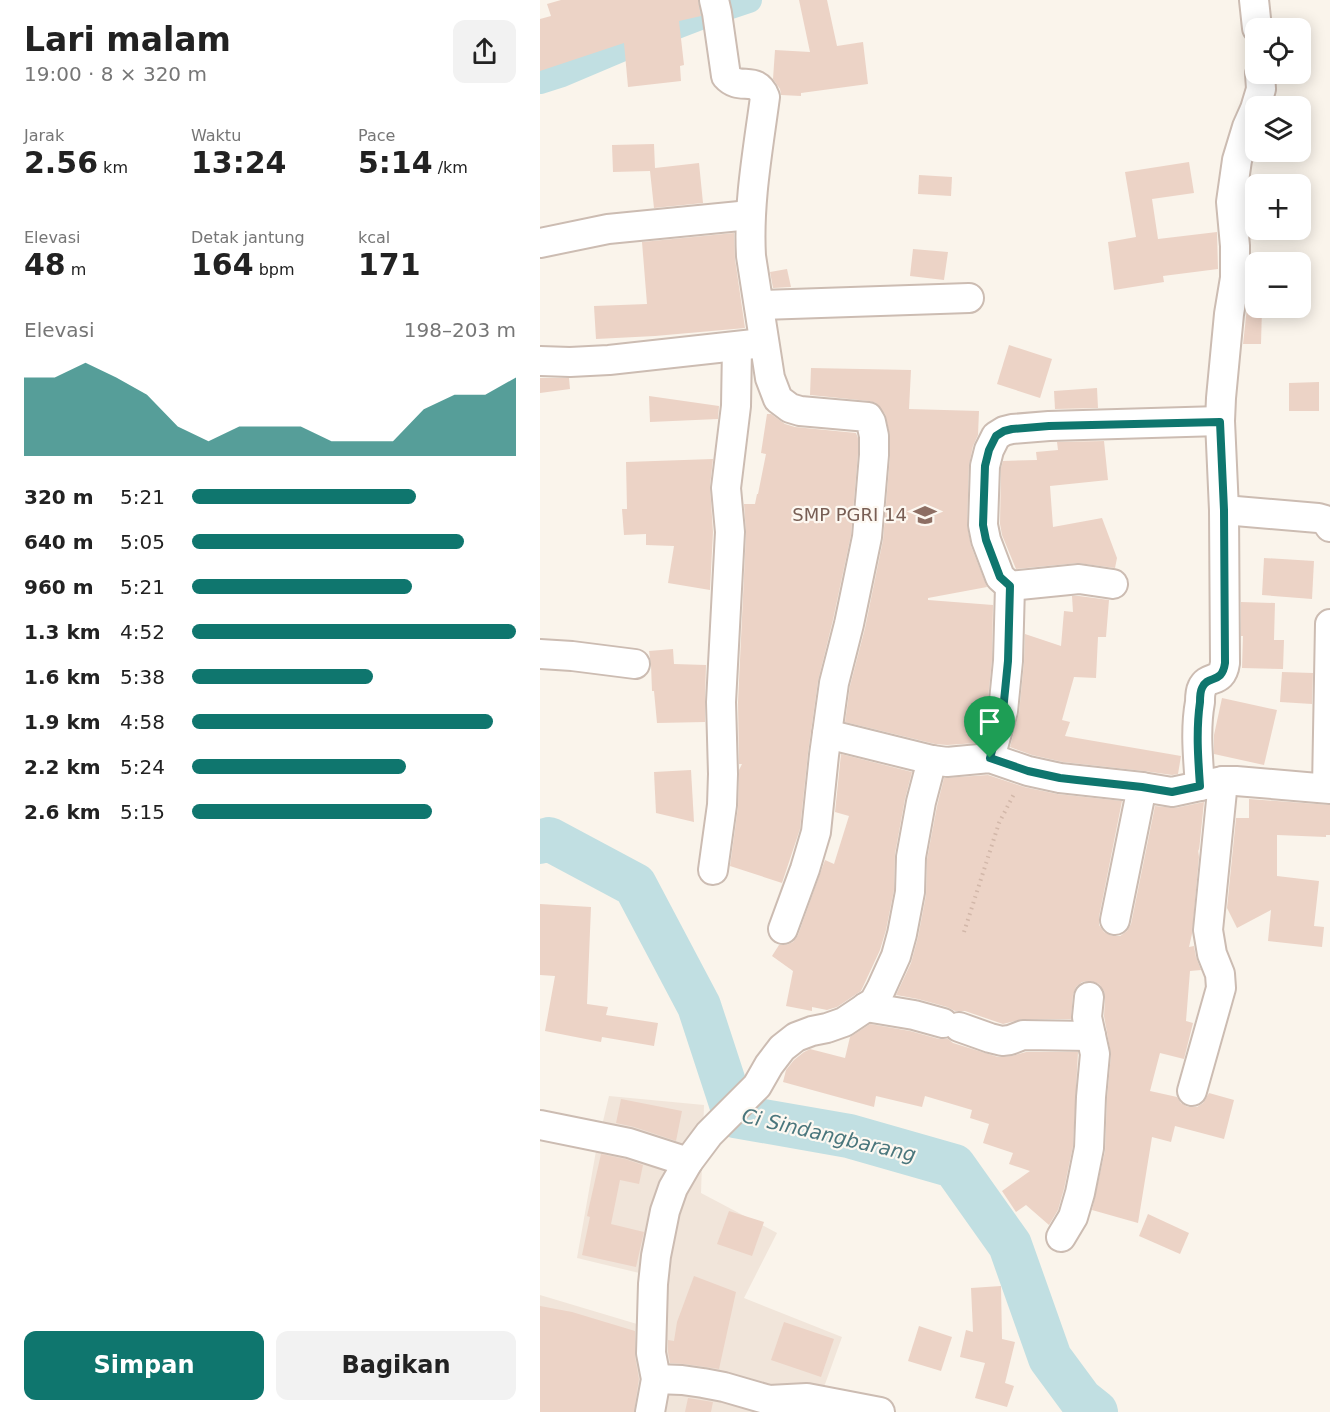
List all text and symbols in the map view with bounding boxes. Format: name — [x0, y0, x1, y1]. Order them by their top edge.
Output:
map controls — [1245, 18, 1311, 318]
button: locate — [1245, 18, 1311, 84]
text: Lari malam — [24, 20, 231, 59]
button: share — [453, 20, 516, 83]
text: 19:00 · 8 × 320 m — [24, 62, 207, 86]
button: layers — [1245, 96, 1311, 162]
text: Jarak — [24, 126, 64, 145]
text: Waktu — [191, 126, 241, 145]
text: Pace — [358, 126, 395, 145]
text: 2.56 — [24, 145, 98, 180]
text: 13:24 — [191, 145, 287, 180]
text: 5:14 — [358, 145, 433, 180]
text: km — [98, 158, 128, 177]
text: /km — [433, 158, 468, 177]
button: + — [1245, 174, 1311, 240]
text: Elevasi — [24, 228, 80, 247]
text: Detak jantung — [191, 228, 305, 247]
text: kcal — [358, 228, 390, 247]
text: 48 — [24, 247, 66, 282]
text: 164 — [191, 247, 254, 282]
text: 171 — [358, 247, 421, 282]
button: − — [1245, 252, 1311, 318]
text: m — [66, 260, 86, 279]
text: bpm — [254, 260, 295, 279]
text: Elevasi — [24, 318, 95, 342]
text: 198–203 m — [404, 318, 516, 342]
text: 320 m — [24, 485, 94, 509]
text: 5:21 — [120, 485, 165, 509]
school or university icon: SMP PGRI 14 — [912, 502, 938, 528]
place label: SMP PGRI 14 — [792, 504, 907, 525]
text: 640 m — [24, 530, 94, 554]
text: 5:05 — [120, 530, 165, 554]
text: 960 m — [24, 575, 94, 599]
text: 5:21 — [120, 575, 165, 599]
text: 1.3 km — [24, 620, 101, 644]
text: 4:52 — [120, 620, 165, 644]
text: 1.6 km — [24, 665, 101, 689]
text: 5:38 — [120, 665, 165, 689]
pin — [964, 696, 1015, 758]
icon: arrive — [973, 705, 1006, 738]
text: 1.9 km — [24, 710, 101, 734]
text: 4:58 — [120, 710, 165, 734]
text: 2.2 km — [24, 755, 101, 779]
text: 5:24 — [120, 755, 165, 779]
text: 2.6 km — [24, 800, 101, 824]
text: 5:15 — [120, 800, 165, 824]
water label: Ci Sindangbarang — [740, 1103, 918, 1167]
button: Simpan — [24, 1331, 264, 1400]
button: Bagikan — [276, 1331, 516, 1400]

